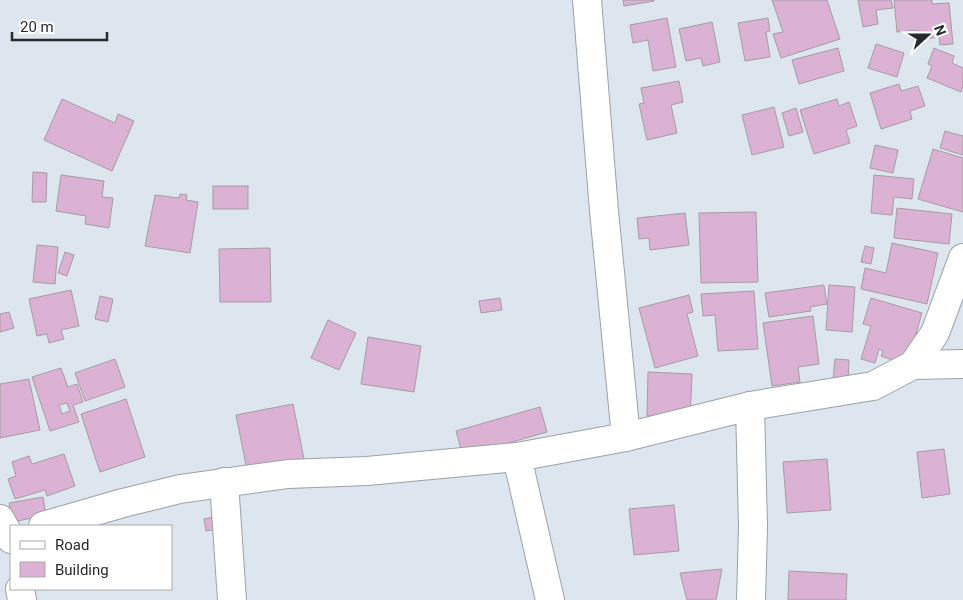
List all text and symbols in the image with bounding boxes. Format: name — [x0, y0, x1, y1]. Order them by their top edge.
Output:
scale bar — [12, 10, 108, 42]
north arrow — [903, 10, 953, 60]
text: 20 m — [20, 18, 54, 36]
text: N — [931, 23, 949, 38]
legend — [10, 525, 172, 590]
text: Road — [55, 536, 89, 554]
text: Building — [55, 561, 109, 579]

